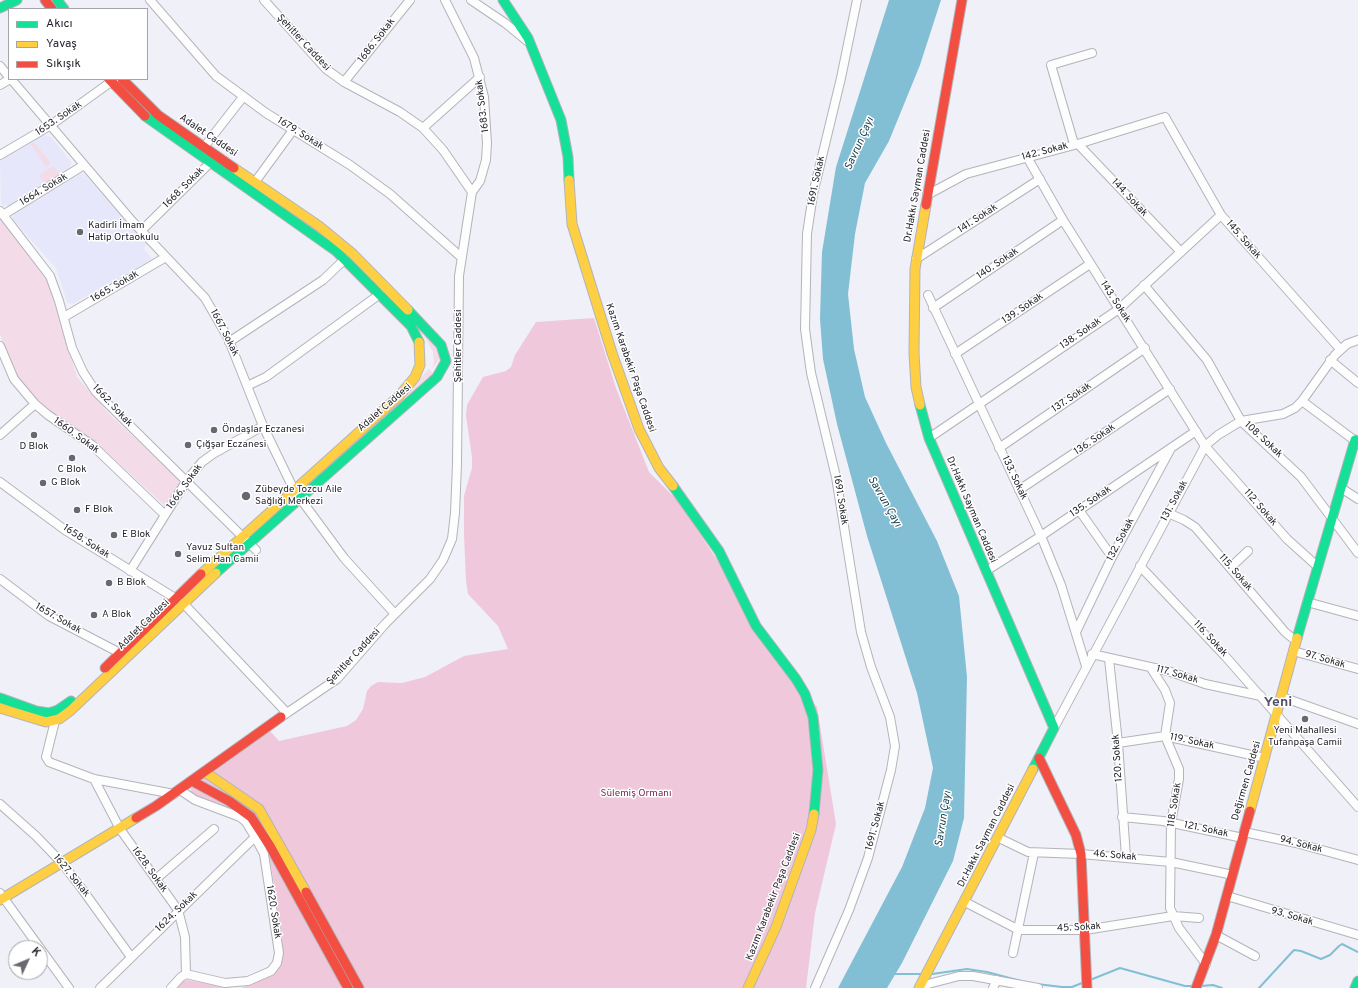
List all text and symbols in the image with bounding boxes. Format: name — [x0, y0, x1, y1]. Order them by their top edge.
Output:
legend — [8, 8, 148, 80]
street label: Şehitler Caddesi — [274, 12, 332, 74]
text: Akıcı — [46, 16, 73, 32]
street label: 1686. Sokak — [356, 16, 398, 66]
text: Yavaş — [46, 36, 77, 52]
text: Sıkışık — [46, 56, 81, 72]
street label: 1683. Sokak — [474, 79, 492, 133]
street label: 1653. Sokak — [33, 99, 85, 139]
street label: Adalet Caddesi — [177, 112, 239, 160]
street label: 1679. Sokak — [275, 115, 325, 153]
water label: Savrun Çayı — [842, 116, 878, 172]
street label: Dr.Hakkı Sayman Caddesi — [902, 129, 934, 243]
street label: 142. Sokak — [1021, 140, 1069, 164]
street label: 1691. Sokak — [806, 155, 828, 207]
street label: 1668. Sokak — [161, 165, 207, 211]
street label: 1664. Sokak — [18, 171, 70, 209]
street label: 144. Sokak — [1108, 177, 1150, 219]
street label: 141. Sokak — [956, 202, 1000, 236]
street label: 145. Sokak — [1223, 218, 1263, 262]
place label: Kadirli İmam Hatip Ortaokulu — [88, 220, 159, 244]
marker: Kadirli İmam Hatip Ortaokulu — [75, 227, 85, 237]
street label: 140. Sokak — [975, 246, 1021, 282]
street label: 1665. Sokak — [89, 268, 141, 306]
street label: 143. Sokak — [1097, 279, 1133, 325]
street label: 139. Sokak — [1000, 291, 1046, 327]
street label: Kazım Karabekir Paşa Caddesi — [602, 302, 658, 434]
street label: 1667. Sokak — [207, 307, 241, 359]
street label: Şehitler Caddesi — [453, 310, 465, 382]
street label: 138. Sokak — [1058, 316, 1104, 352]
street label: 137. Sokak — [1050, 380, 1094, 416]
street label: Adalet Caddesi — [356, 381, 414, 435]
street label: 1662. Sokak — [89, 382, 135, 430]
street label: 1660. Sokak — [51, 415, 101, 457]
street label: 108. Sokak — [1241, 419, 1285, 461]
street label: 136. Sokak — [1072, 422, 1118, 458]
place label: Öndaşlar Eczanesi — [222, 424, 304, 436]
marker: Öndaşlar Eczanesi — [209, 425, 219, 435]
marker: D Blok — [29, 430, 39, 440]
place label: Çığşar Eczanesi — [196, 439, 266, 451]
marker: Çığşar Eczanesi — [183, 440, 193, 450]
place label: D Blok — [19, 441, 49, 453]
marker: C Blok — [67, 453, 77, 463]
street label: 133. Sokak — [999, 454, 1029, 502]
street label: Dr.Hakkı Sayman Caddesi — [943, 455, 999, 565]
street label: 1666. Sokak — [164, 462, 206, 512]
place label: C Blok — [58, 464, 86, 476]
street label: 1691. Sokak — [830, 474, 850, 526]
water label: Savrun Çayı — [864, 474, 904, 530]
place label: G Blok — [51, 477, 80, 489]
marker: G Blok — [38, 478, 48, 488]
street label: 131. Sokak — [1159, 478, 1191, 524]
place label: Zübeyde Tozcu Aile Sağlığı Merkezi — [255, 484, 342, 508]
street label: 135. Sokak — [1068, 484, 1114, 520]
street label: 112. Sokak — [1241, 487, 1279, 529]
marker: Zübeyde Tozcu Aile Sağlığı Merkezi — [240, 490, 252, 502]
place label: F Blok — [85, 504, 113, 516]
marker: F Blok — [72, 505, 82, 515]
street label: 132. Sokak — [1105, 516, 1137, 564]
street label: 1658. Sokak — [60, 522, 112, 562]
place label: E Blok — [122, 529, 150, 541]
marker: E Blok — [109, 530, 119, 540]
place label: Yavuz Sultan Selim Han Camii — [186, 542, 259, 566]
marker: Yavuz Sultan Selim Han Camii — [173, 549, 183, 559]
street label: 115. Sokak — [1216, 552, 1254, 594]
place label: B Blok — [117, 577, 146, 589]
marker: B Blok — [104, 578, 114, 588]
street label: Adalet Caddesi — [116, 597, 172, 653]
street label: 1657. Sokak — [33, 601, 83, 637]
place label: A Blok — [102, 609, 131, 621]
marker: A Blok — [89, 610, 99, 620]
street label: 116. Sokak — [1190, 618, 1230, 660]
street label: Şehitler Caddesi — [325, 626, 383, 688]
street label: 97. Sokak — [1303, 649, 1347, 671]
street label: 117. Sokak — [1155, 663, 1199, 687]
district label: Yeni — [1264, 695, 1292, 711]
marker: Yeni Mahallesi Tufanpaşa Camii — [1300, 714, 1310, 724]
place label: Yeni Mahallesi Tufanpaşa Camii — [1268, 725, 1342, 748]
street label: 119. Sokak — [1169, 731, 1215, 753]
street label: 120. Sokak — [1110, 734, 1126, 782]
street label: Değirmen Caddesi — [1230, 740, 1264, 822]
street label: Dr.Hakkı Sayman Caddesi — [956, 782, 1018, 890]
street label: 118. Sokak — [1166, 782, 1184, 828]
park label: Sülemiş Ormanı — [600, 788, 672, 800]
water label: Savrun Çayı — [933, 790, 955, 848]
street label: 1691. Sokak — [864, 800, 888, 852]
street label: 121. Sokak — [1183, 819, 1229, 841]
street label: Kazım Karabekir Paşa Caddesi — [744, 832, 804, 962]
street label: 94. Sokak — [1278, 834, 1324, 856]
street label: 1628. Sokak — [128, 845, 170, 895]
street label: 46. Sokak — [1093, 848, 1137, 864]
street label: 1627. Sokak — [50, 852, 92, 900]
street label: 1620. Sokak — [263, 884, 283, 940]
street label: 1624. Sokak — [154, 889, 200, 935]
street label: 93. Sokak — [1269, 905, 1315, 929]
street label: 45. Sokak — [1057, 921, 1101, 935]
north arrow — [8, 940, 48, 980]
text: K — [28, 945, 44, 960]

